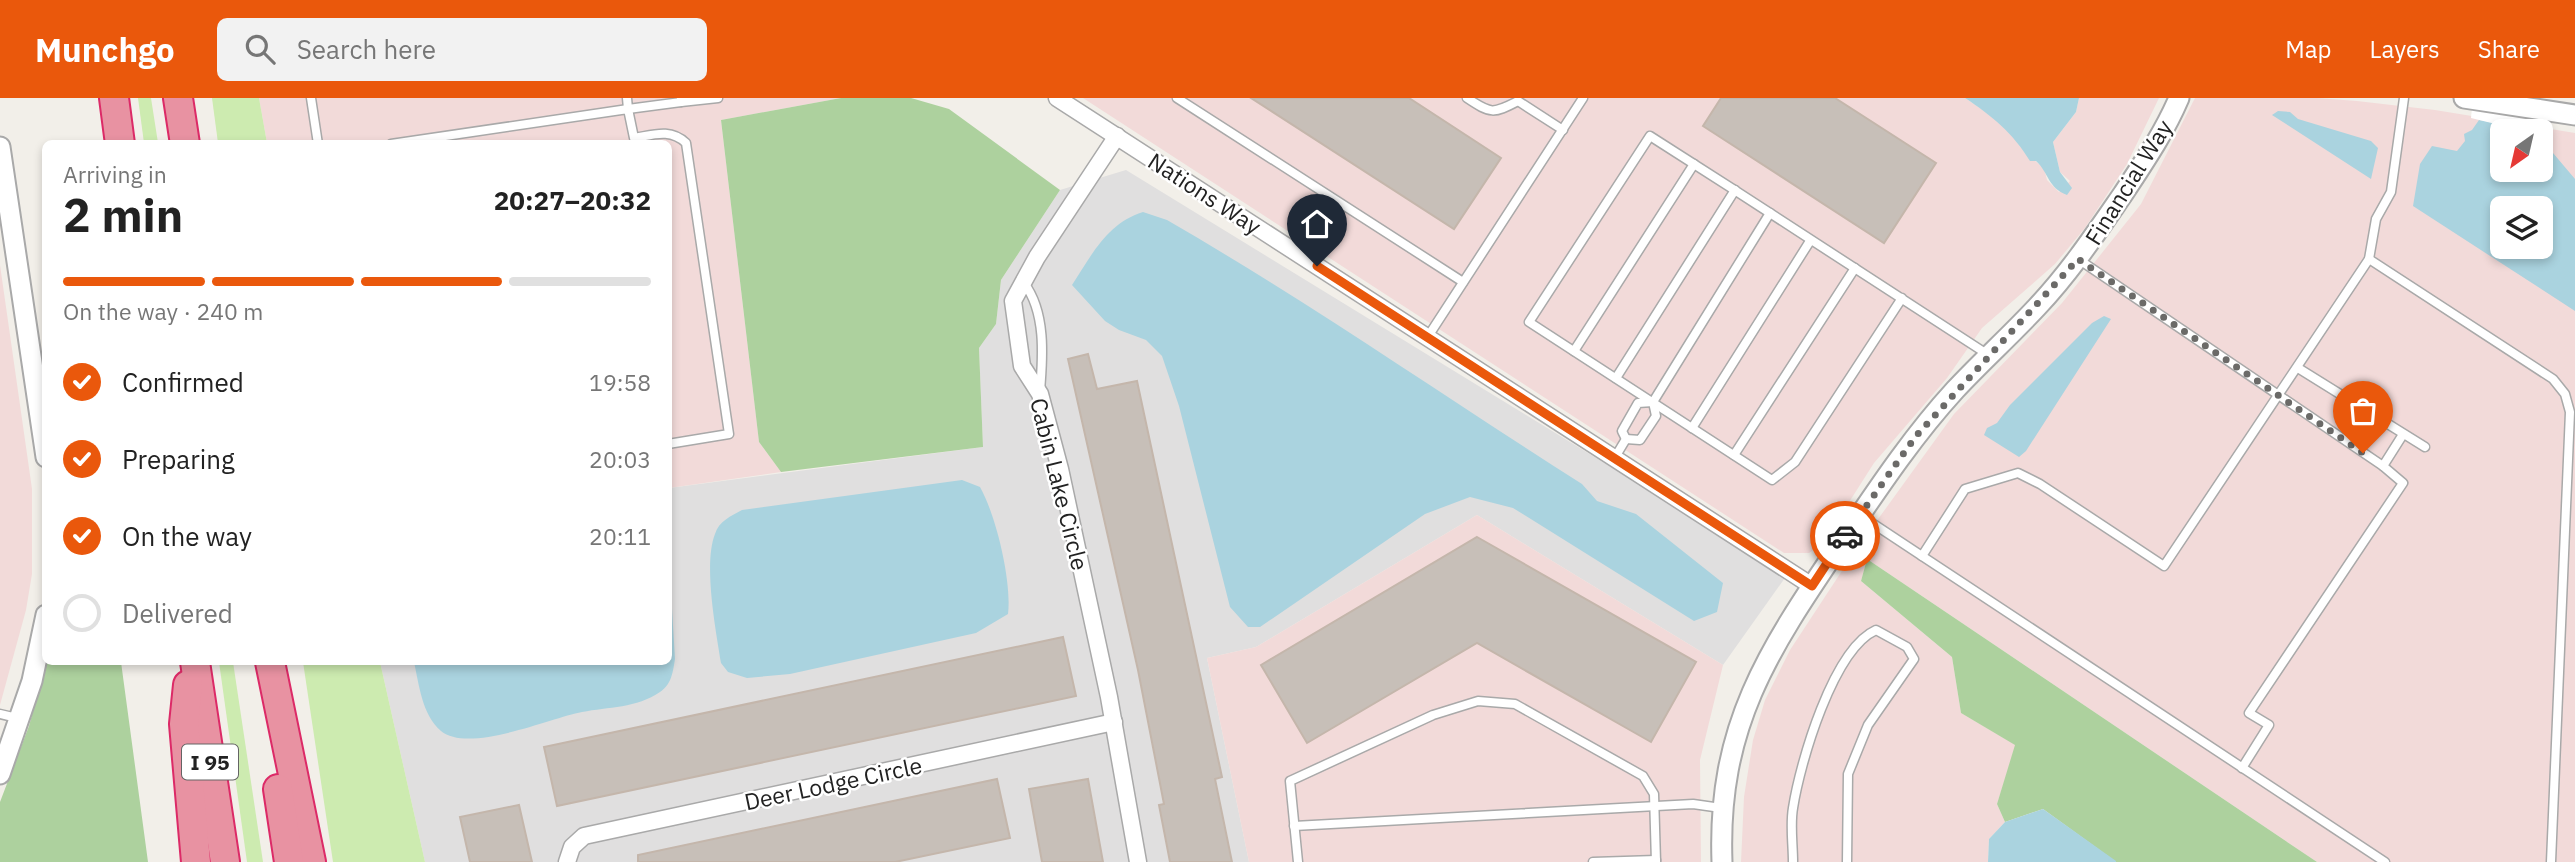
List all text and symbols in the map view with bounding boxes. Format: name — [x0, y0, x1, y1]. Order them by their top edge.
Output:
search box — [217, 18, 707, 81]
text: Munchgo — [35, 28, 175, 71]
icon: search — [241, 30, 279, 68]
text: Search here — [297, 32, 436, 66]
text: Map — [2285, 33, 2332, 65]
text: Layers — [2370, 33, 2440, 65]
text: Share — [2478, 33, 2540, 65]
street label: Financial Way — [2078, 113, 2179, 250]
north arrow — [2490, 119, 2553, 182]
map controls — [2490, 119, 2553, 259]
street label: Nations Way — [1143, 145, 1268, 241]
text: Arriving in — [63, 159, 167, 189]
text: 20:27–20:32 — [494, 183, 651, 217]
text: 2 min — [63, 185, 183, 245]
pin — [1287, 194, 1347, 266]
button: layers — [2490, 196, 2553, 259]
icon: home — [1298, 205, 1336, 243]
text: On the way · 240 m — [63, 296, 263, 326]
icon: check — [63, 363, 101, 401]
text: Confirmed — [122, 365, 244, 399]
text: 19:58 — [589, 367, 651, 397]
pin — [2333, 381, 2393, 453]
icon: bag — [2344, 392, 2382, 430]
street label: Cabin Lake Circle — [1024, 395, 1096, 573]
icon: check — [63, 440, 101, 478]
text: Preparing — [122, 442, 235, 476]
text: 20:03 — [589, 444, 651, 474]
courier — [1810, 501, 1880, 571]
icon: check — [63, 517, 101, 555]
icon: car — [1826, 517, 1864, 555]
text: On the way — [122, 519, 252, 553]
text: 20:11 — [589, 521, 651, 551]
text: Delivered — [122, 596, 233, 630]
road number: I 95 — [182, 744, 238, 780]
street label: Deer Lodge Circle — [741, 750, 925, 816]

